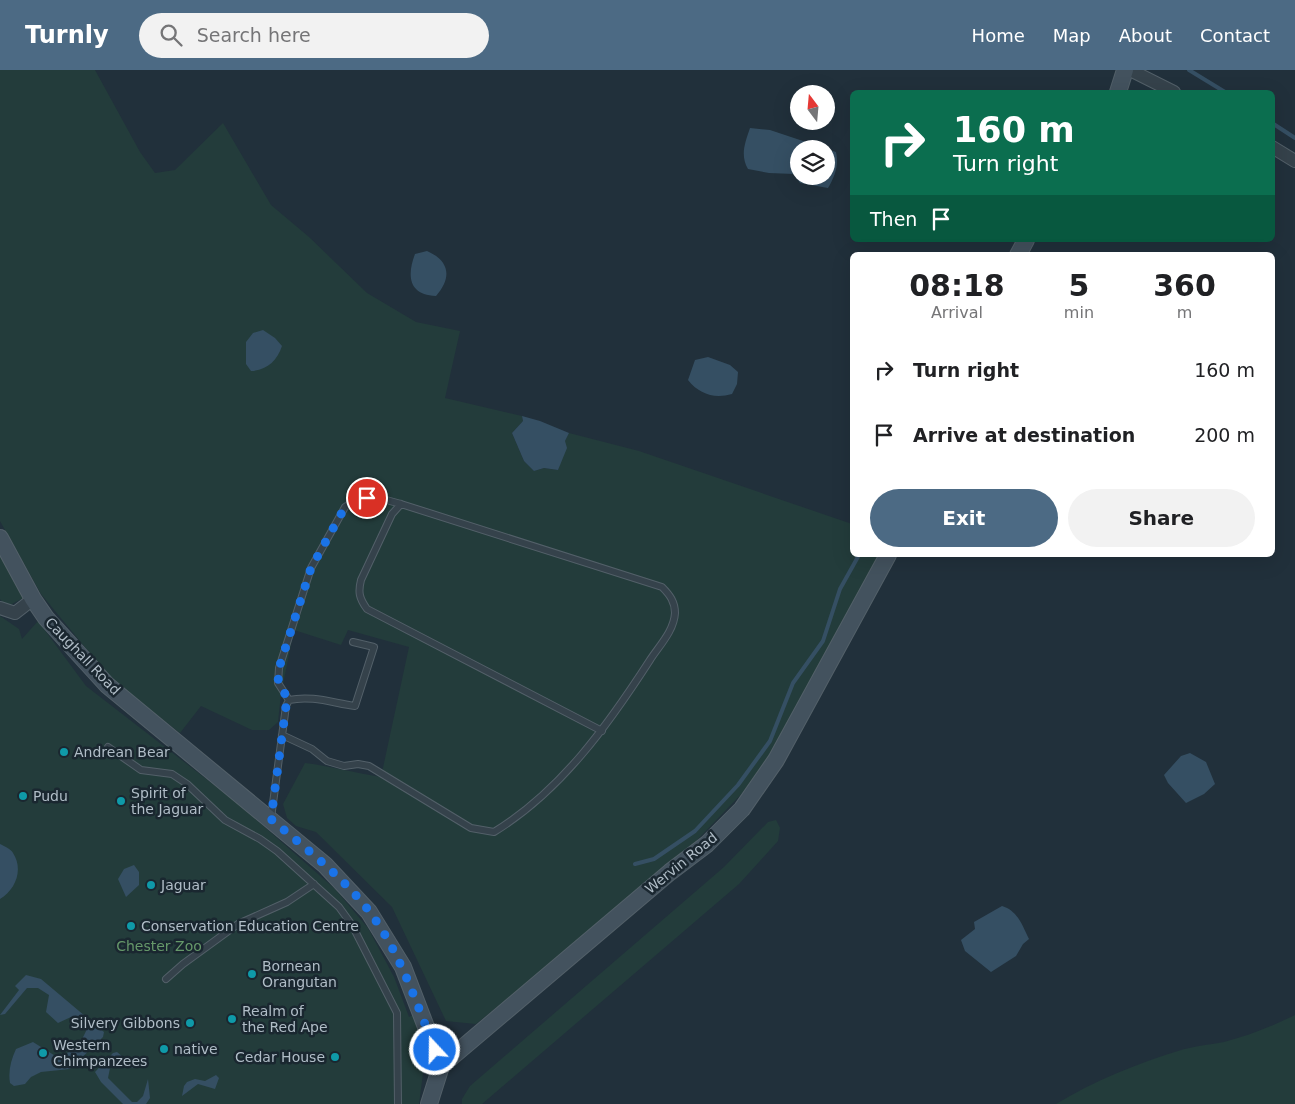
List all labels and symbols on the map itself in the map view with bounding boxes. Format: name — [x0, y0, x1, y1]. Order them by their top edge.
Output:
north arrow — [790, 85, 835, 130]
pin — [346, 477, 388, 519]
street label: Caughall Road — [42, 614, 124, 698]
place label: Andrean Bear — [74, 744, 170, 760]
marker: Andrean Bear — [58, 746, 70, 758]
place label: Spirit of the Jaguar — [131, 785, 203, 817]
place label: Pudu — [33, 788, 68, 804]
marker: Pudu — [17, 790, 29, 802]
marker: Spirit of the Jaguar — [115, 795, 127, 807]
street label: Wervin Road — [642, 829, 720, 897]
place label: Jaguar — [160, 877, 206, 893]
marker: Jaguar — [145, 879, 157, 891]
place label: Conservation Education Centre — [141, 918, 359, 934]
marker: Conservation Education Centre — [125, 920, 137, 932]
park label: Chester Zoo — [116, 938, 202, 954]
place label: Bornean Orangutan — [262, 958, 337, 990]
marker: Bornean Orangutan — [246, 968, 258, 980]
place label: Realm of the Red Ape — [242, 1003, 328, 1035]
marker: Realm of the Red Ape — [226, 1013, 238, 1025]
place label: Silvery Gibbons — [71, 1015, 180, 1031]
marker: Silvery Gibbons — [184, 1017, 196, 1029]
position arrow — [408, 1023, 460, 1075]
place label: Western Chimpanzees — [53, 1037, 147, 1069]
place label: native — [174, 1041, 218, 1057]
marker: native — [158, 1043, 170, 1055]
marker: Western Chimpanzees — [37, 1047, 49, 1059]
place label: Cedar House — [235, 1049, 325, 1065]
marker: Cedar House — [329, 1051, 341, 1063]

